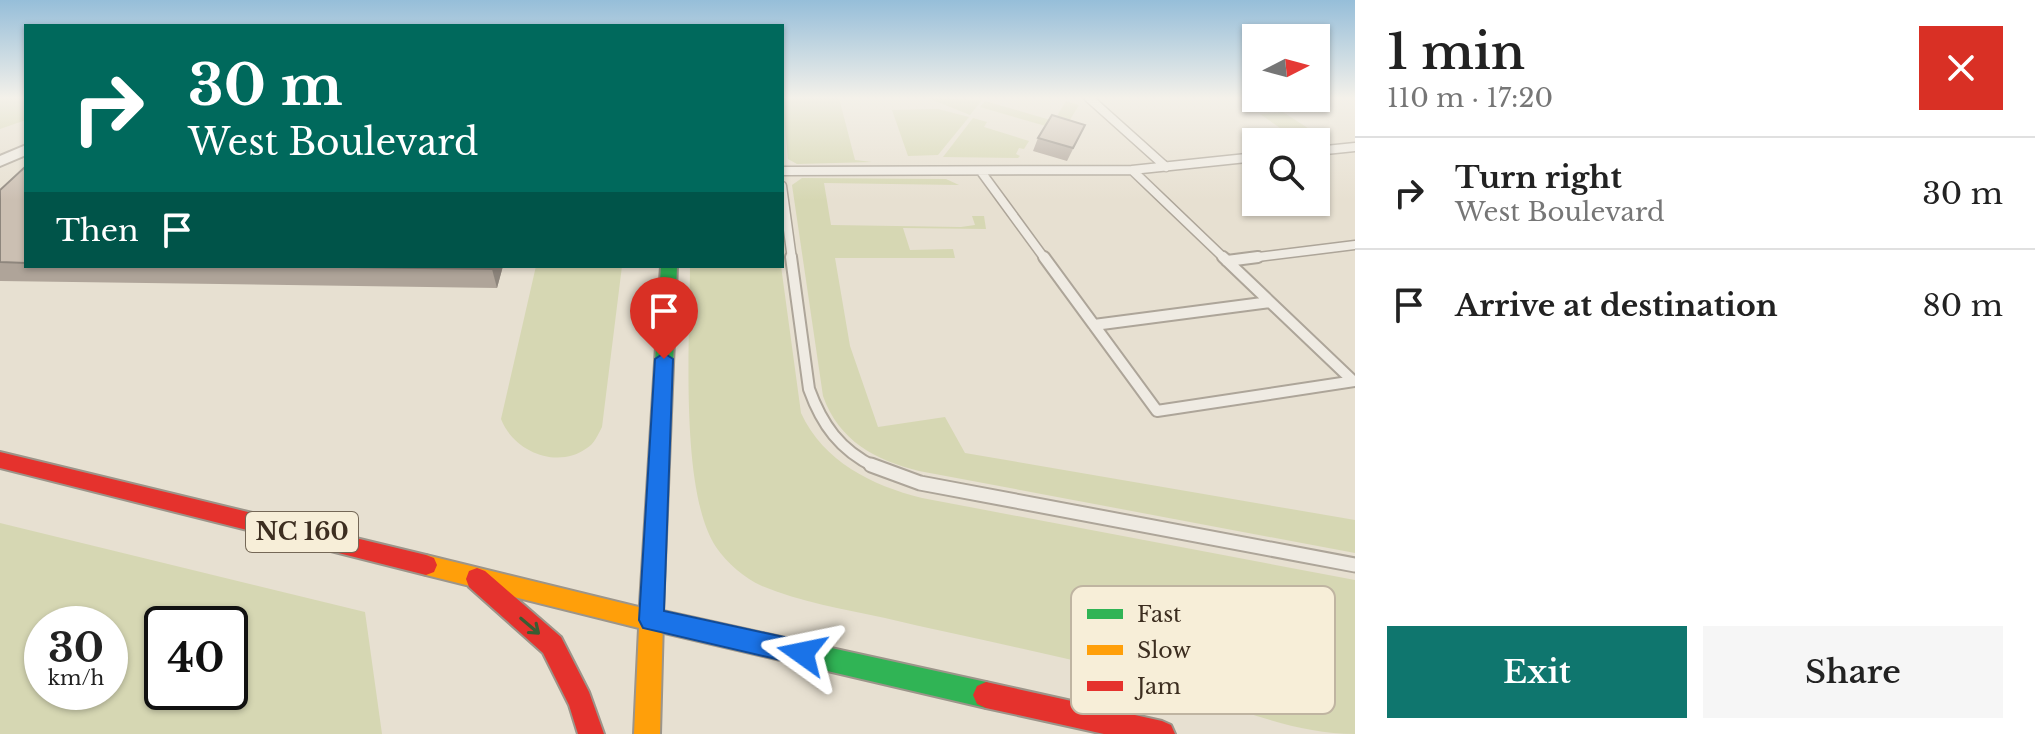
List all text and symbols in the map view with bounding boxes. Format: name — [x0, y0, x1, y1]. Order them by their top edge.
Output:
text: 1 min — [1387, 22, 1525, 82]
north arrow — [1242, 24, 1330, 112]
map controls — [1242, 24, 1330, 216]
button: close — [1919, 26, 2003, 110]
text: 30 m — [188, 51, 343, 120]
icon: right — [56, 56, 160, 160]
text: 110 m · 17:20 — [1387, 82, 1553, 114]
text: West Boulevard — [188, 120, 478, 165]
button: search — [1242, 128, 1330, 216]
text: Turn right — [1455, 159, 1622, 196]
icon: right — [1387, 171, 1431, 215]
text: 30 m — [1922, 175, 2003, 212]
text: West Boulevard — [1455, 196, 1665, 228]
icon: arrive — [155, 208, 199, 252]
text: Then — [56, 212, 139, 249]
pin — [630, 277, 698, 359]
icon: arrive — [1387, 283, 1431, 327]
text: Arrive at destination — [1455, 287, 1778, 324]
text: 80 m — [1923, 287, 2003, 324]
icon: arrive — [642, 289, 686, 333]
road number: NC 160 — [246, 512, 358, 552]
legend — [1071, 586, 1335, 714]
text: Fast — [1137, 601, 1182, 628]
speed limit sign: 40 — [144, 606, 248, 710]
position arrow — [760, 611, 844, 695]
one-way arrow — [519, 617, 539, 635]
text: 30 — [48, 623, 104, 673]
button: Exit — [1387, 626, 1687, 718]
button: Share — [1703, 626, 2003, 718]
text: Slow — [1137, 637, 1191, 664]
text: km/h — [48, 666, 104, 690]
text: Jam — [1134, 673, 1181, 700]

